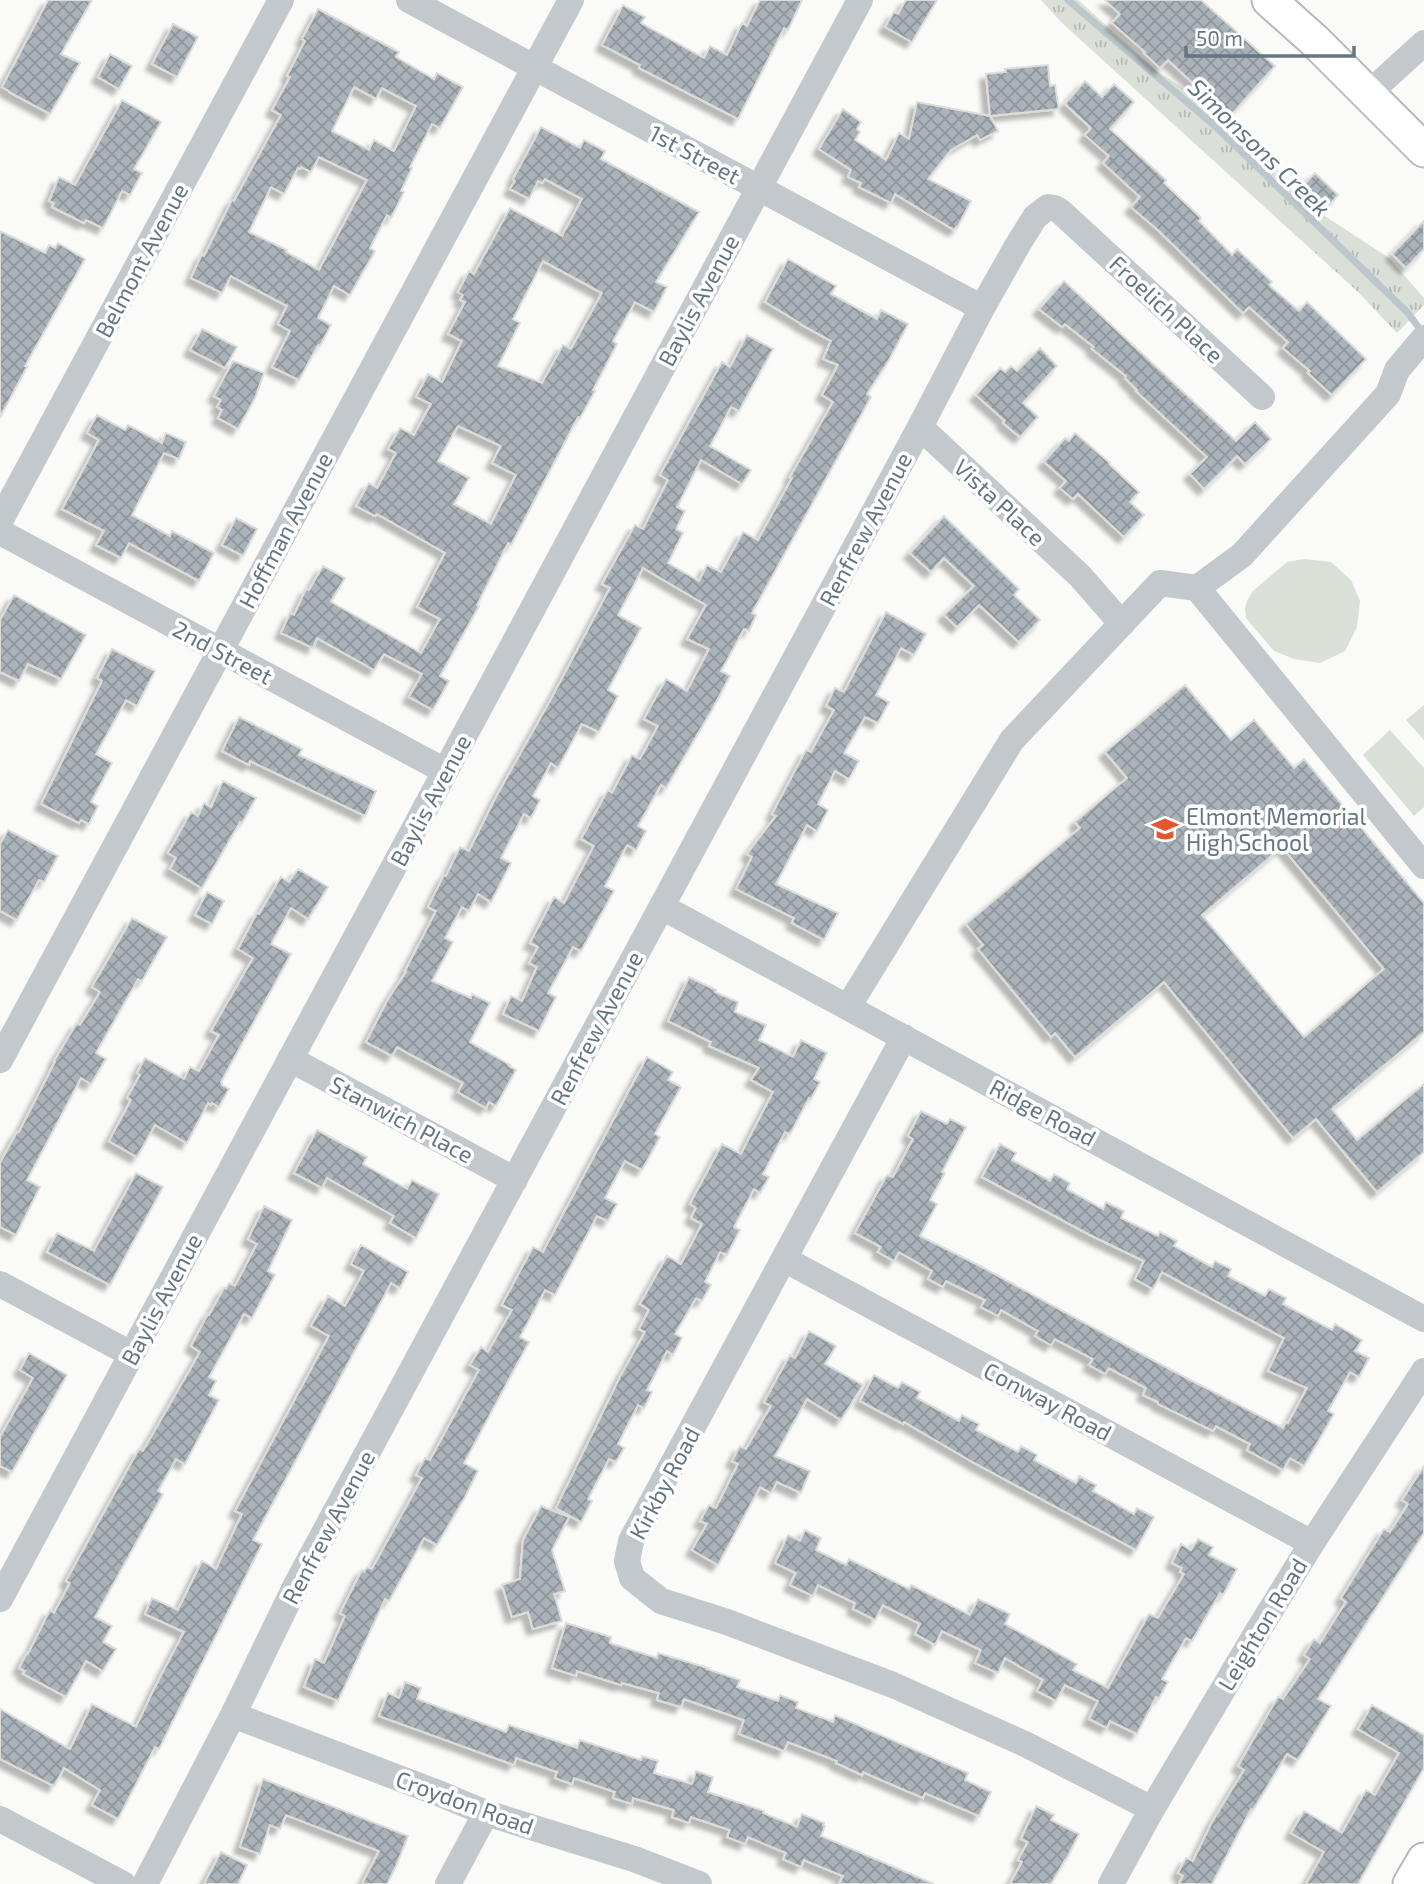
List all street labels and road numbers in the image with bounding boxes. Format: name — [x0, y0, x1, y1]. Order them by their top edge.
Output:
street label: 1st Street — [645, 118, 745, 190]
street label: Belmont Avenue — [89, 178, 193, 342]
street label: Baylis Avenue — [652, 229, 744, 371]
street label: Froelich Place — [1104, 249, 1230, 369]
street label: Hoffman Avenue — [232, 447, 338, 613]
street label: Renfrew Avenue — [813, 447, 917, 611]
street label: Vista Place — [949, 453, 1051, 551]
street label: 2nd Street — [169, 614, 278, 690]
street label: Baylis Avenue — [384, 729, 476, 871]
street label: Renfrew Avenue — [544, 946, 648, 1110]
street label: Stanwich Place — [326, 1069, 478, 1169]
street label: Ridge Road — [985, 1072, 1101, 1152]
street label: Baylis Avenue — [115, 1228, 207, 1370]
street label: Conway Road — [979, 1356, 1117, 1446]
street label: Kirkby Road — [623, 1422, 705, 1544]
street label: Renfrew Avenue — [276, 1445, 380, 1609]
street label: Leighton Road — [1212, 1553, 1312, 1695]
street label: Croydon Road — [392, 1764, 538, 1840]

